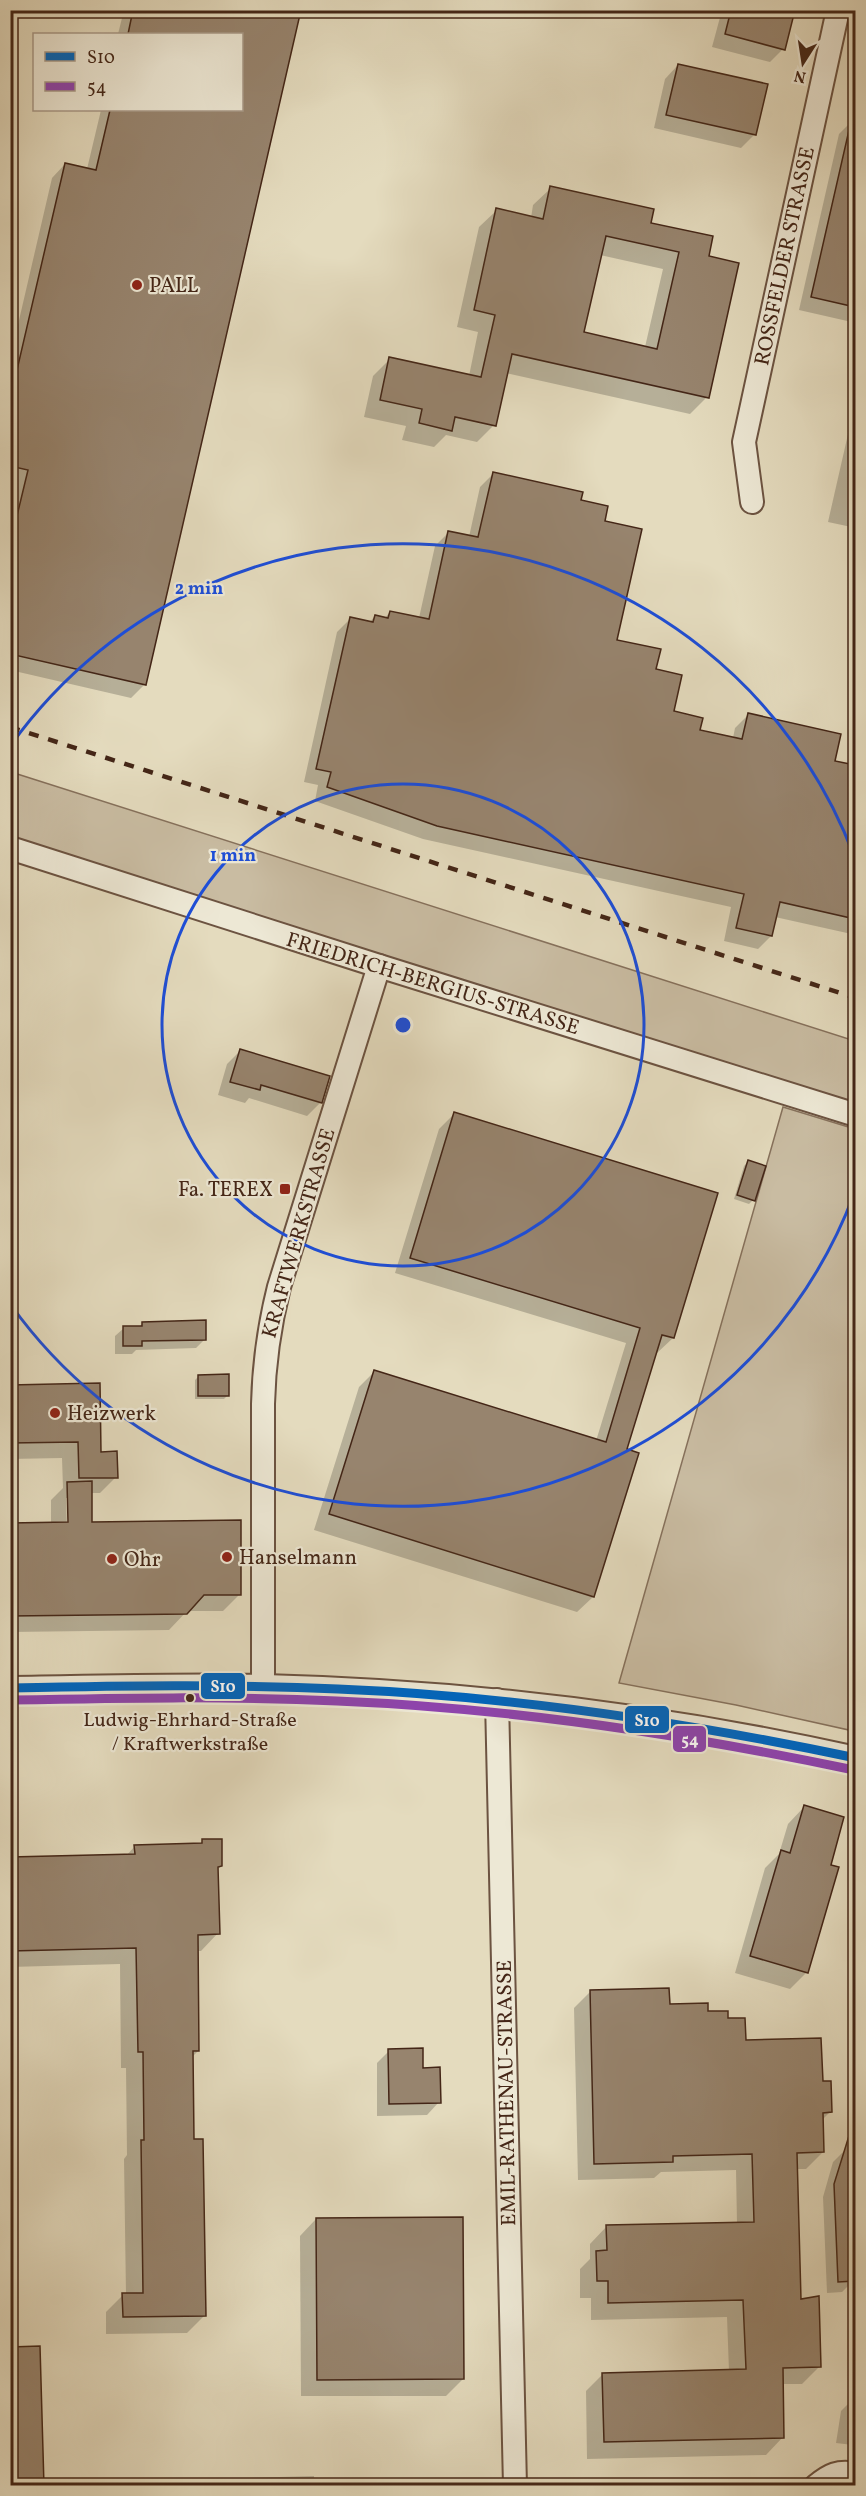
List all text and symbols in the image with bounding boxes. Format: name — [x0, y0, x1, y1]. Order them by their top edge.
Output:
legend — [33, 33, 243, 111]
north arrow — [773, 33, 833, 93]
text: S10 — [87, 46, 115, 71]
text: N — [792, 64, 808, 88]
text: 54 — [87, 76, 106, 101]
street label: ROSSFELDER STRASSE — [748, 144, 823, 368]
place label: PALL — [149, 272, 199, 301]
marker: PALL — [130, 278, 144, 292]
text: 2 min — [175, 577, 223, 602]
text: 1 min — [210, 844, 256, 869]
street label: FRIEDRICH-BERGIUS-STRASSE — [282, 926, 583, 1043]
centre of rings — [393, 1015, 413, 1035]
street label: KRAFTWERKSTRASSE — [256, 1125, 343, 1342]
place label: Fa. TEREX — [178, 1176, 273, 1205]
marker: Fa. TEREX — [278, 1182, 292, 1196]
place label: Heizwerk — [67, 1400, 156, 1429]
marker: Heizwerk — [48, 1406, 62, 1420]
place label: Hanselmann — [239, 1544, 357, 1573]
place label: Ohr — [124, 1546, 161, 1575]
marker: Hanselmann — [220, 1550, 234, 1564]
marker: Ohr — [105, 1552, 119, 1566]
line badge: S10 — [200, 1672, 246, 1700]
text: S10 — [210, 1677, 236, 1699]
marker: Ludwig-Ehrhard-Straße / Kraftwerkstraße — [184, 1692, 196, 1704]
line badge: S10 — [624, 1705, 670, 1734]
place label: Ludwig-Ehrhard-Straße / Kraftwerkstraße — [83, 1707, 297, 1759]
text: S10 — [634, 1711, 660, 1733]
line badge: 54 — [672, 1725, 707, 1753]
text: 54 — [681, 1730, 699, 1752]
street label: EMIL-RATHENAU-STRASSE — [491, 1960, 524, 2226]

